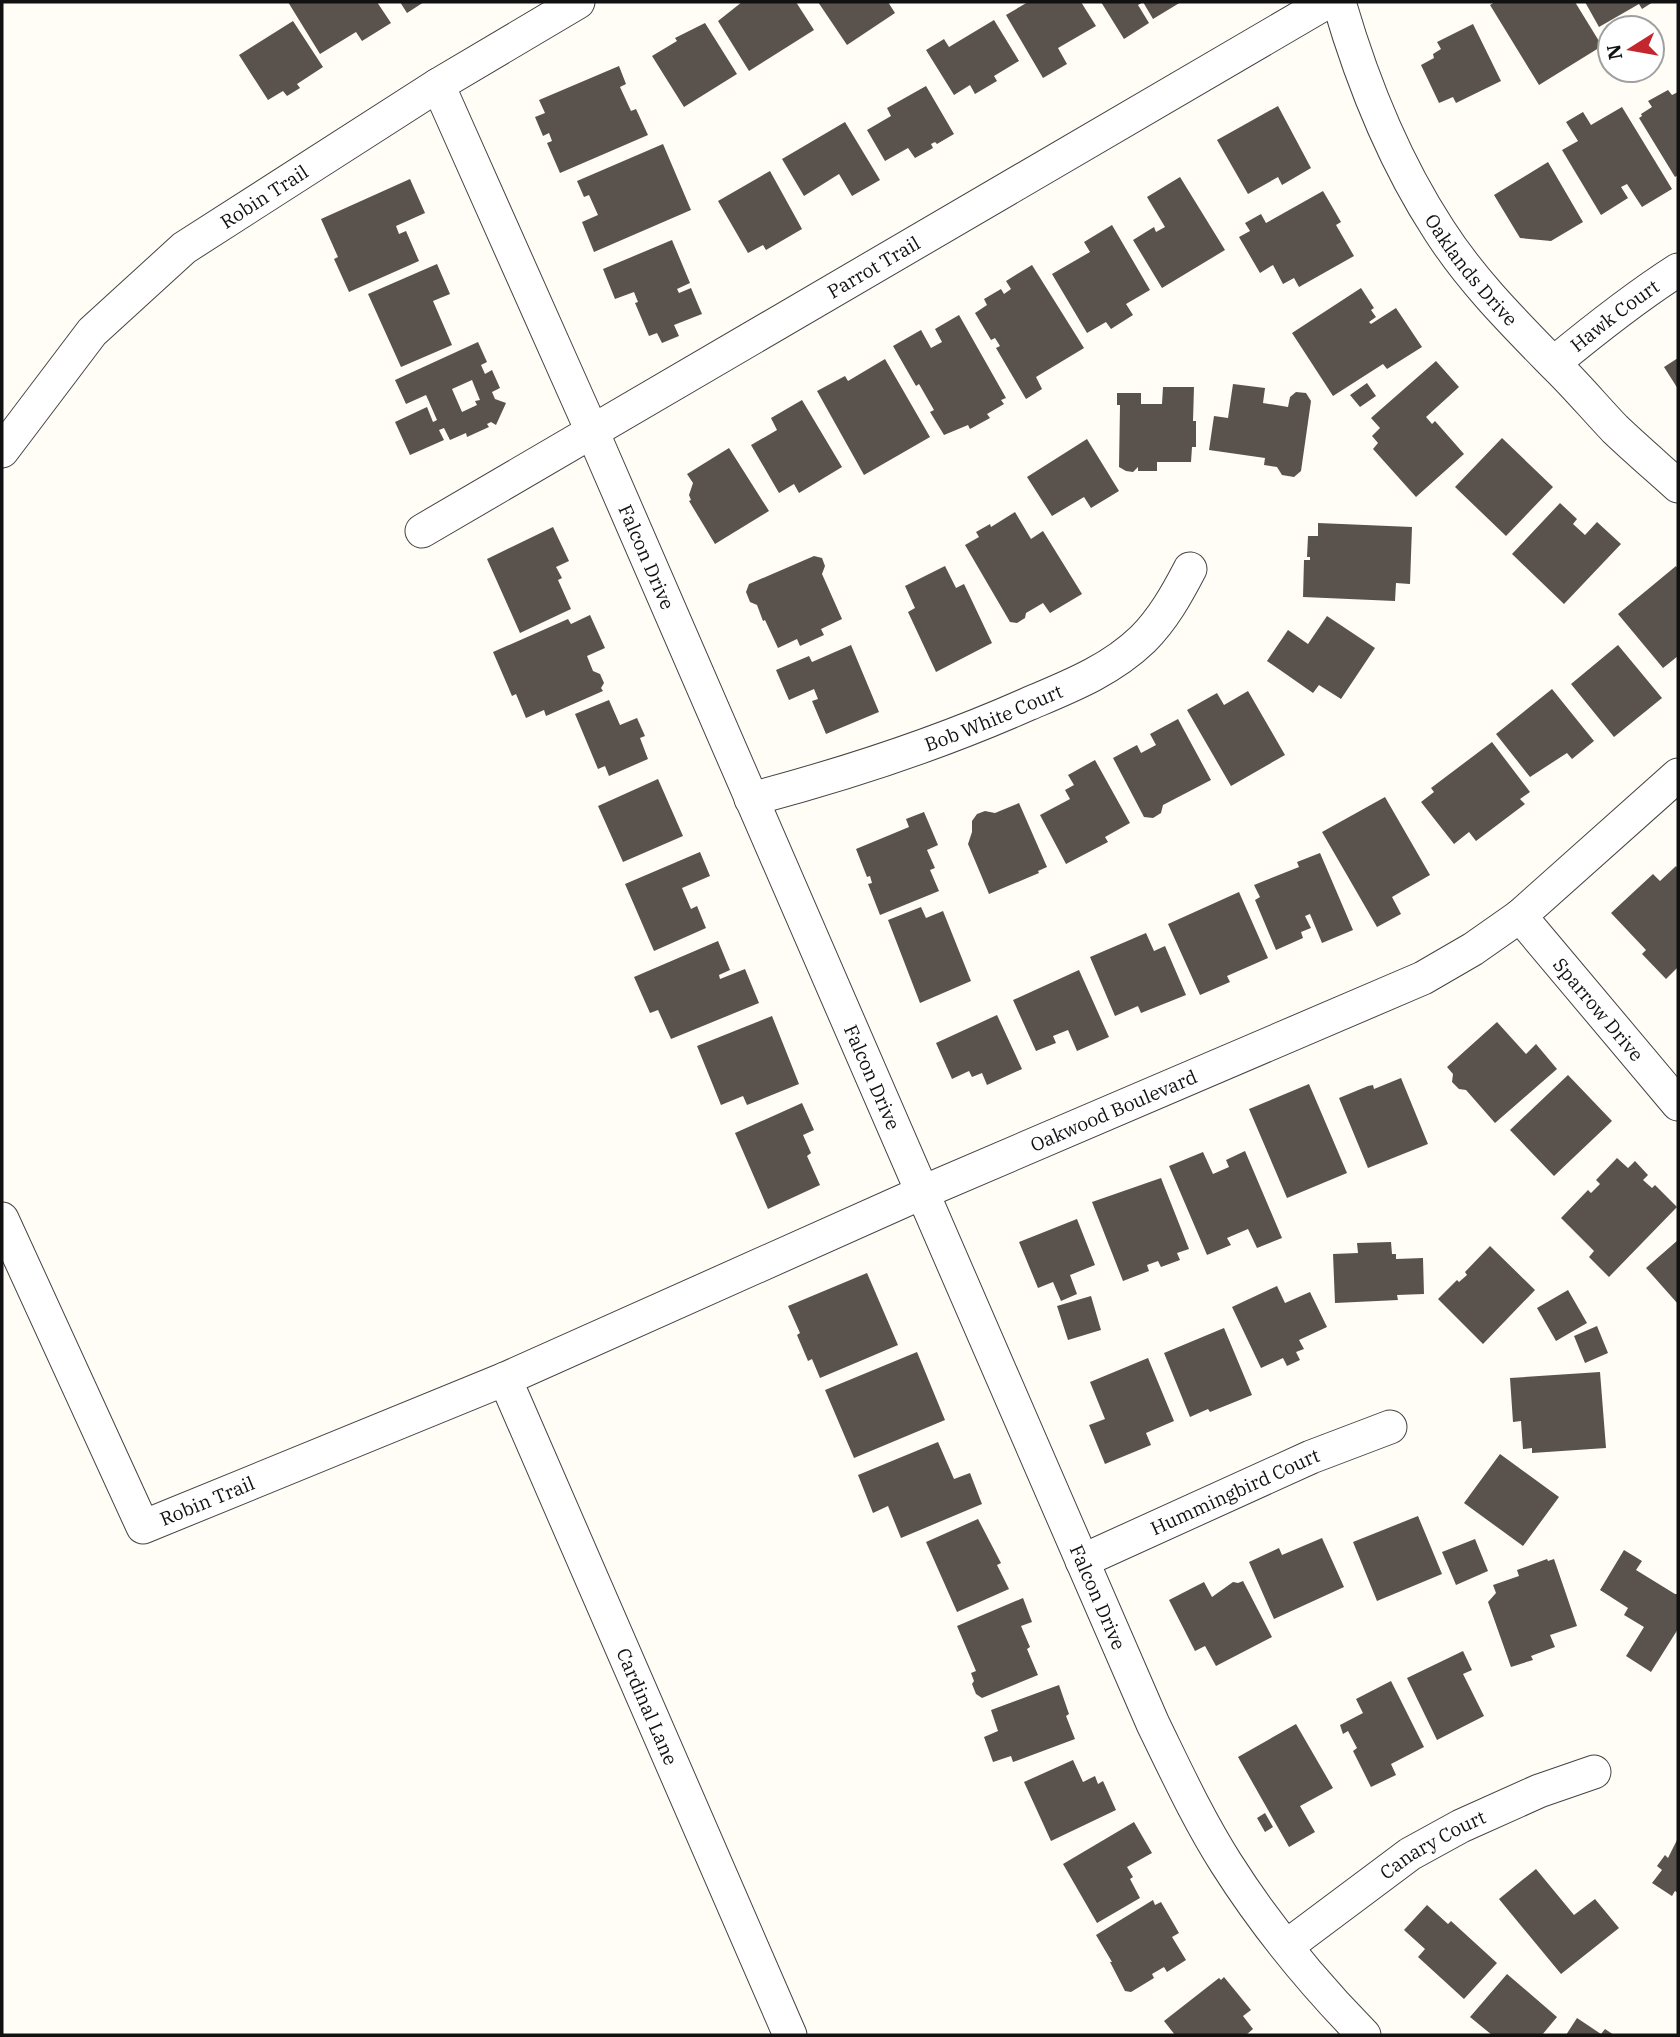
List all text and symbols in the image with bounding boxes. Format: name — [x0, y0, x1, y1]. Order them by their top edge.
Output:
north arrow — [1596, 14, 1666, 84]
text: N — [1601, 43, 1628, 62]
street label: Robin Trail — [216, 159, 313, 234]
street label: Oaklands Drive — [1420, 209, 1523, 331]
street label: Parrot Trail — [823, 231, 924, 303]
street label: Hawk Court — [1565, 274, 1664, 357]
street label: Falcon Drive — [613, 501, 680, 613]
street label: Bob White Court — [921, 679, 1066, 756]
street label: Sparrow Drive — [1548, 953, 1649, 1066]
street label: Falcon Drive — [839, 1021, 906, 1133]
street label: Oakwood Boulevard — [1027, 1064, 1201, 1157]
street label: Hummingbird Court — [1147, 1443, 1323, 1540]
street label: Robin Trail — [156, 1471, 258, 1531]
street label: Falcon Drive — [1065, 1541, 1131, 1653]
street label: Cardinal Lane — [611, 1644, 683, 1769]
street label: Canary Court — [1375, 1804, 1489, 1885]

